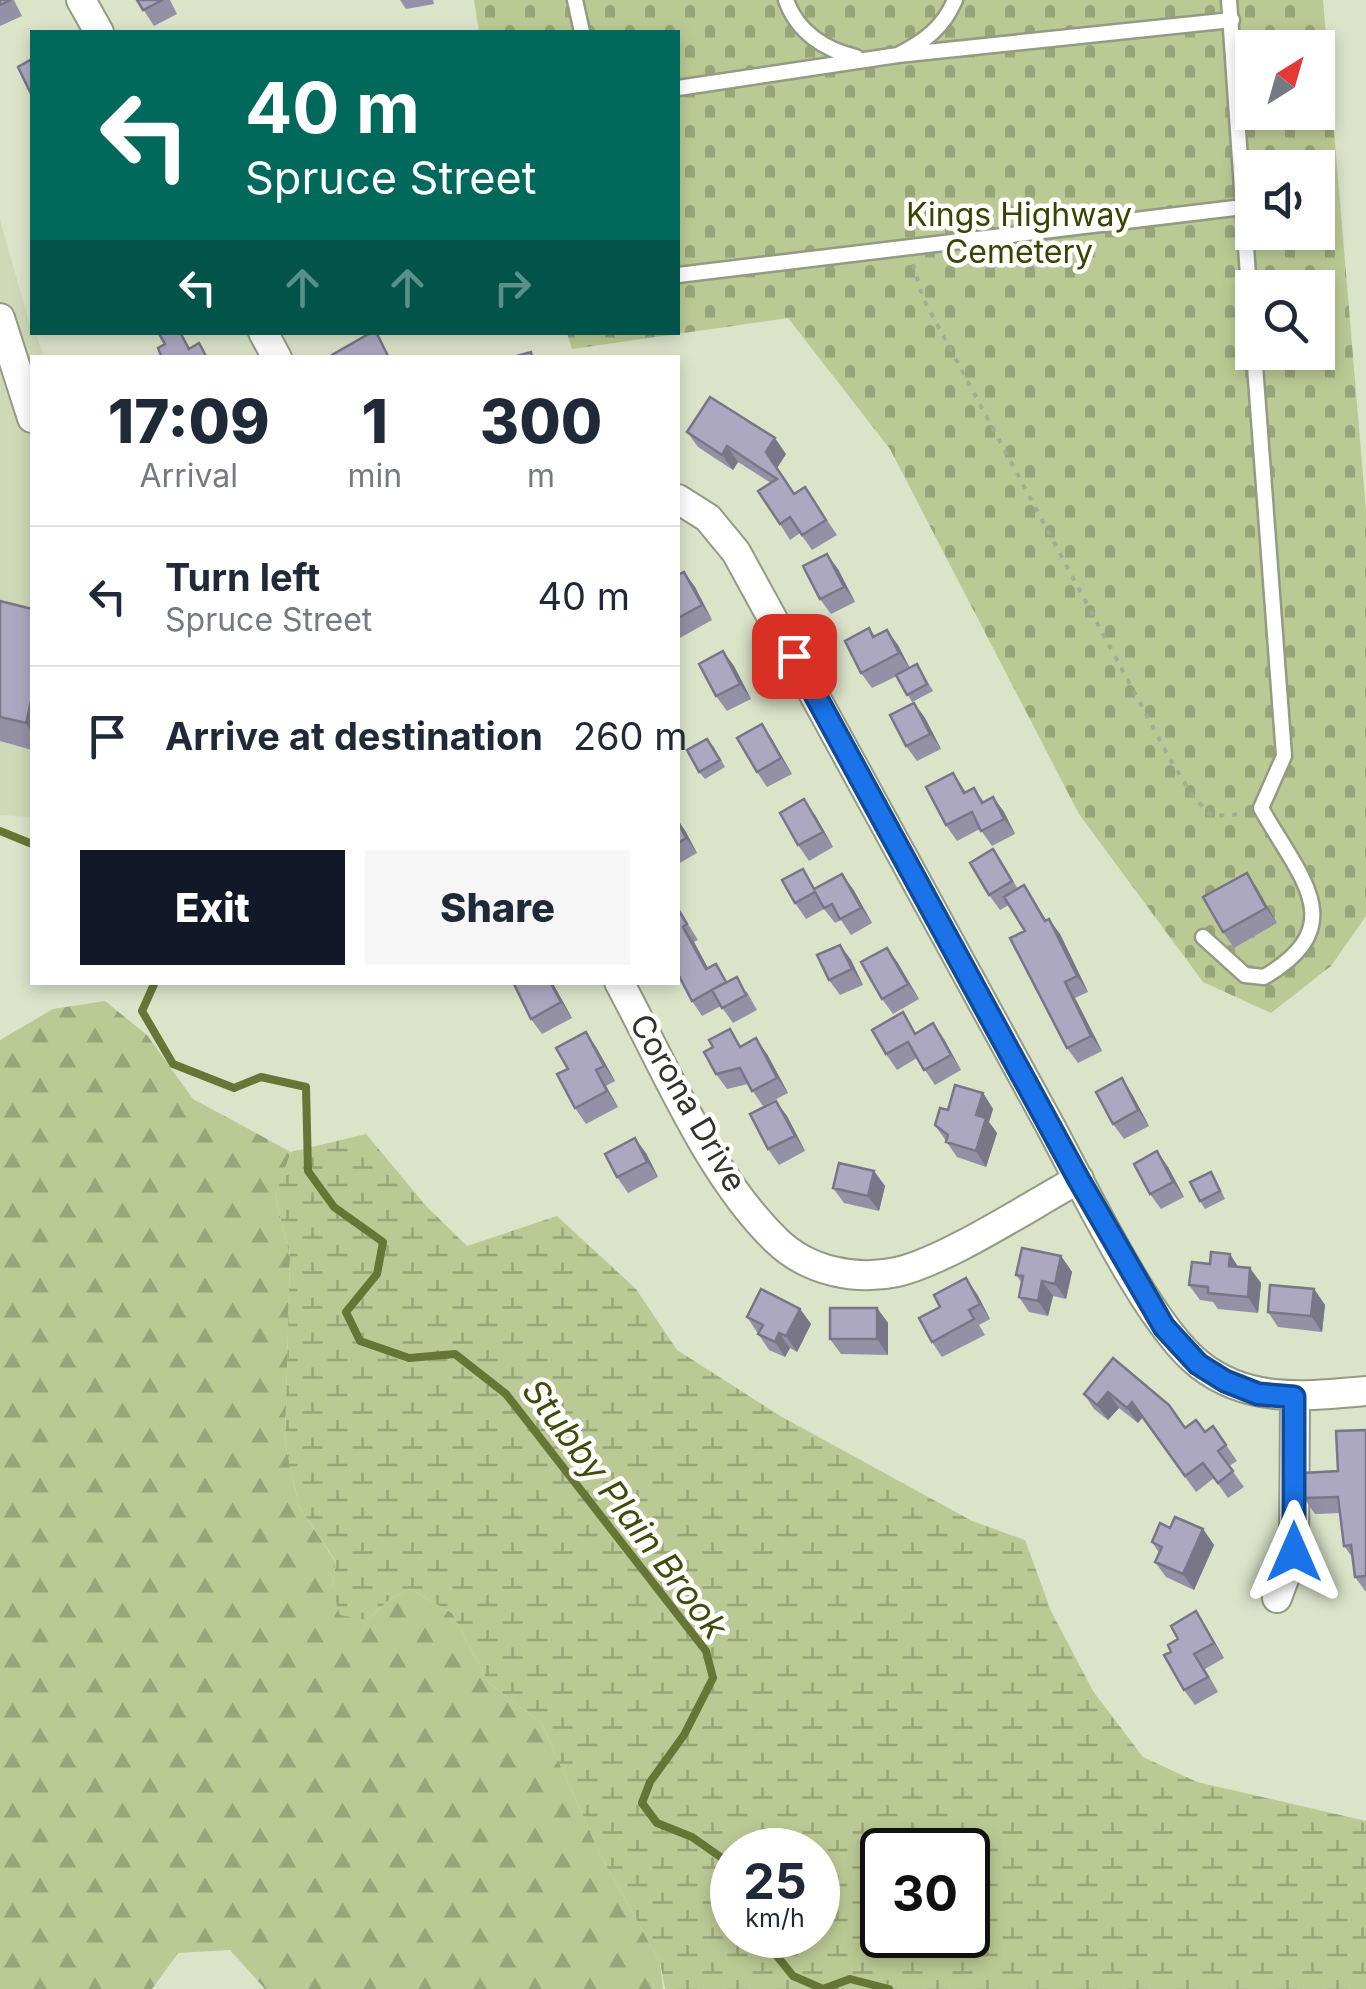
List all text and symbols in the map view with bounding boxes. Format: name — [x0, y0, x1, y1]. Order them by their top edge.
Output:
north arrow — [1235, 30, 1335, 130]
map controls — [1235, 30, 1335, 370]
text: 40 m — [245, 65, 420, 150]
icon: left — [80, 70, 210, 200]
text: Spruce Street — [245, 150, 537, 205]
button: sound — [1235, 150, 1335, 250]
park label: Kings Highway Cemetery — [906, 195, 1132, 271]
icon: left — [170, 260, 225, 315]
icon: ahead — [275, 260, 330, 315]
icon: ahead — [380, 260, 435, 315]
icon: right — [485, 260, 540, 315]
button: search — [1235, 270, 1335, 370]
text: 17:09 — [108, 385, 270, 457]
text: 1 — [362, 385, 388, 457]
text: 300 — [480, 385, 602, 457]
text: Arrival — [140, 456, 238, 495]
text: min — [347, 456, 402, 495]
text: m — [527, 456, 555, 495]
text: Turn left — [165, 554, 320, 600]
icon: left — [80, 569, 135, 624]
text: 40 m — [538, 573, 630, 619]
text: Spruce Street — [165, 600, 372, 639]
pin — [752, 614, 837, 699]
icon: arrive — [767, 629, 822, 684]
icon: arrive — [80, 709, 135, 764]
text: Arrive at destination — [165, 713, 543, 759]
text: 260 m — [573, 713, 688, 759]
button: Exit — [80, 850, 345, 965]
button: Share — [365, 850, 630, 965]
street label: Corona Drive — [622, 1007, 755, 1198]
water label: Stubby Plain Brook — [514, 1370, 738, 1647]
position arrow — [1242, 1500, 1346, 1604]
speed limit sign: 30 — [860, 1828, 990, 1958]
text: 25 — [743, 1851, 807, 1911]
text: km/h — [745, 1903, 805, 1933]

